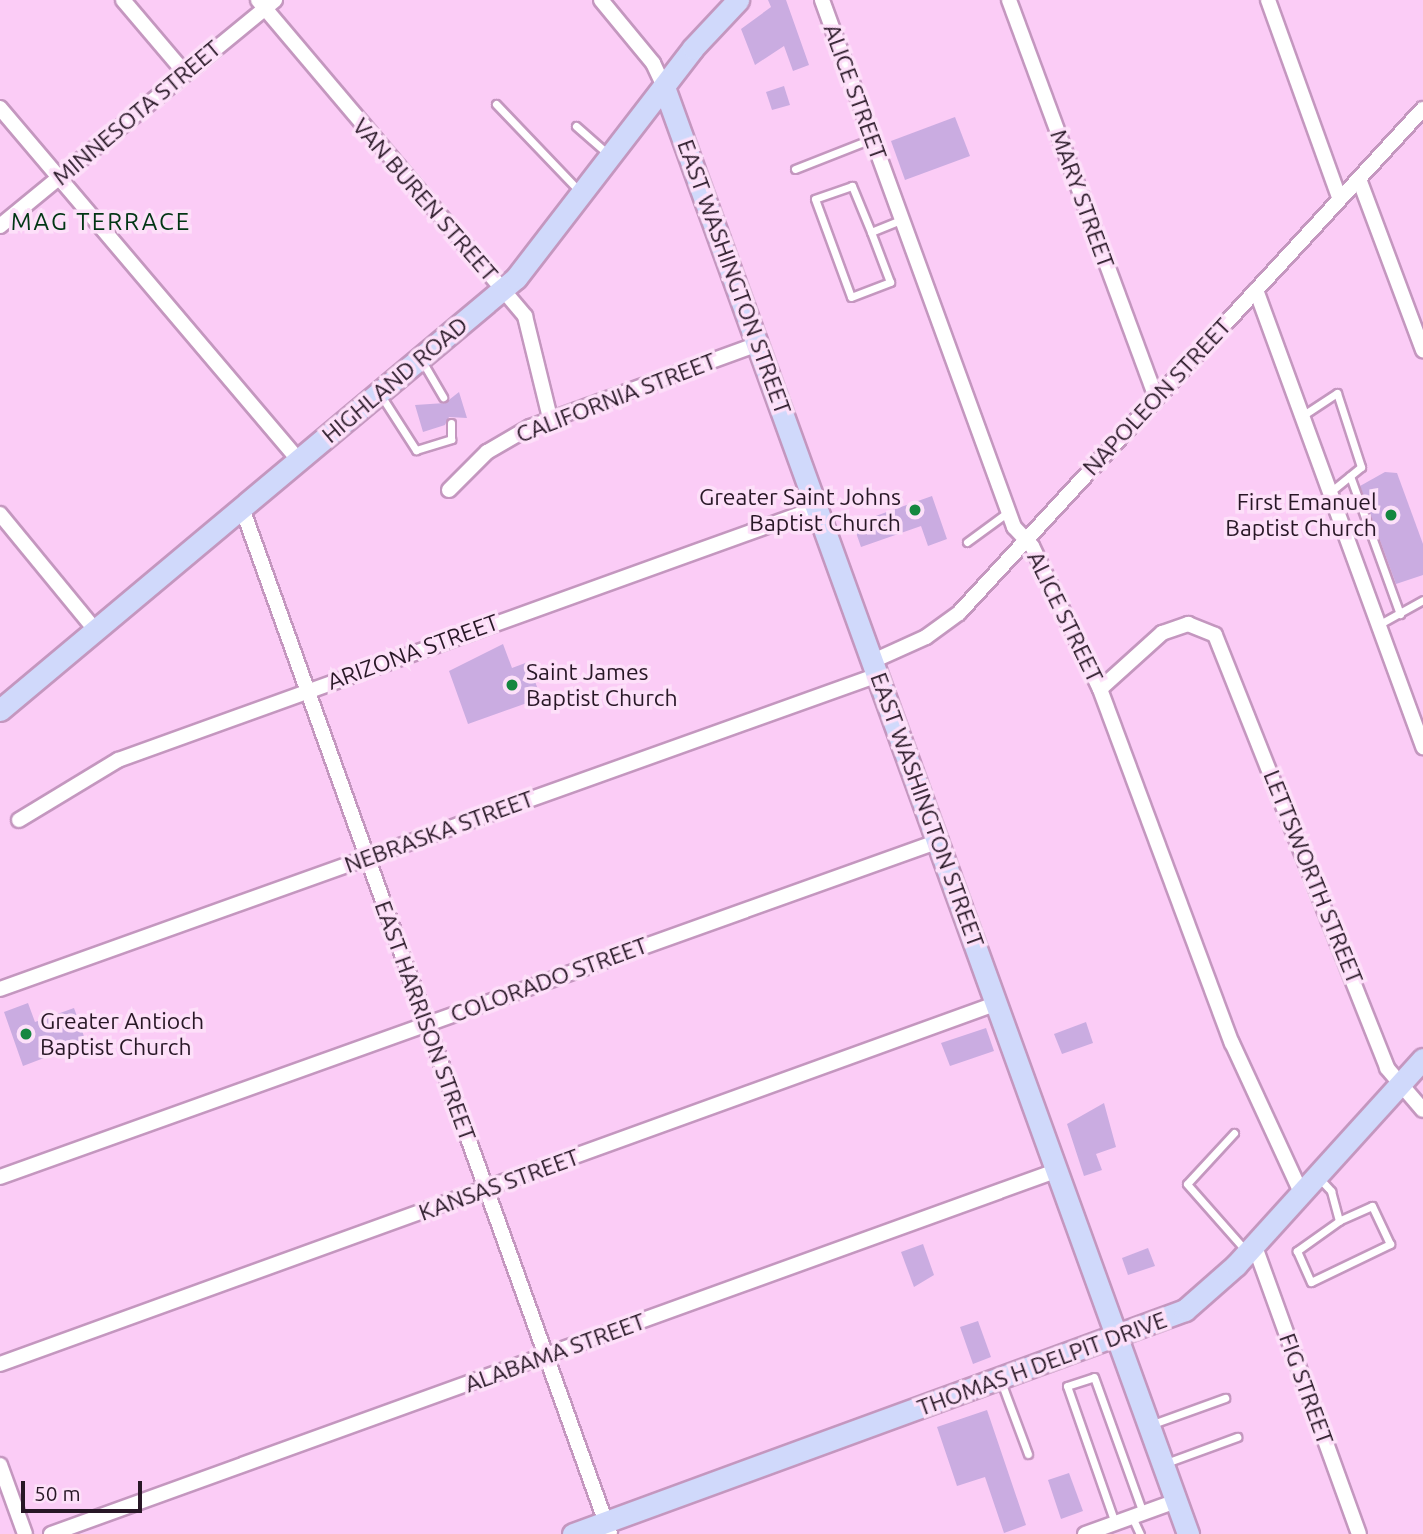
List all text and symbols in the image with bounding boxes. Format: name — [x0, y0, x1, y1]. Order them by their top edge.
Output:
street label: ALICE STREET — [818, 20, 892, 164]
street label: MINNESOTA STREET — [47, 35, 227, 191]
street label: VAN BUREN STREET — [347, 113, 503, 287]
street label: MARY STREET — [1044, 126, 1120, 272]
street label: EAST WASHINGTON STREET — [671, 136, 797, 418]
district label: MAG TERRACE — [12, 208, 190, 236]
street label: HIGHLAND ROAD — [317, 311, 473, 449]
street label: NAPOLEON STREET — [1077, 313, 1237, 481]
street label: CALIFORNIA STREET — [512, 347, 720, 449]
place label: Greater Saint Johns Baptist Church — [699, 483, 901, 537]
place label: First Emanuel Baptist Church — [1225, 488, 1377, 542]
marker: Greater Saint Johns Baptist Church — [907, 502, 923, 518]
marker: First Emanuel Baptist Church — [1383, 507, 1399, 523]
street label: ALICE STREET — [1021, 547, 1109, 687]
street label: ARIZONA STREET — [324, 608, 502, 696]
place label: Saint James Baptist Church — [526, 658, 678, 712]
street label: EAST WASHINGTON STREET — [864, 669, 990, 951]
marker: Saint James Baptist Church — [504, 677, 520, 693]
street label: LETTSWORTH STREET — [1257, 766, 1369, 988]
street label: NEBRASKA STREET — [341, 785, 537, 879]
street label: EAST HARRISON STREET — [369, 897, 481, 1145]
street label: COLORADO STREET — [447, 932, 651, 1028]
place label: Greater Antioch Baptist Church — [40, 1007, 204, 1061]
marker: Greater Antioch Baptist Church — [18, 1026, 34, 1042]
street label: KANSAS STREET — [415, 1143, 583, 1227]
street label: THOMAS H DELPIT DRIVE — [914, 1306, 1170, 1422]
street label: ALABAMA STREET — [461, 1308, 649, 1398]
street label: FIG STREET — [1273, 1330, 1339, 1448]
scale bar — [24, 1468, 145, 1512]
text: 50 m — [34, 1481, 81, 1505]

